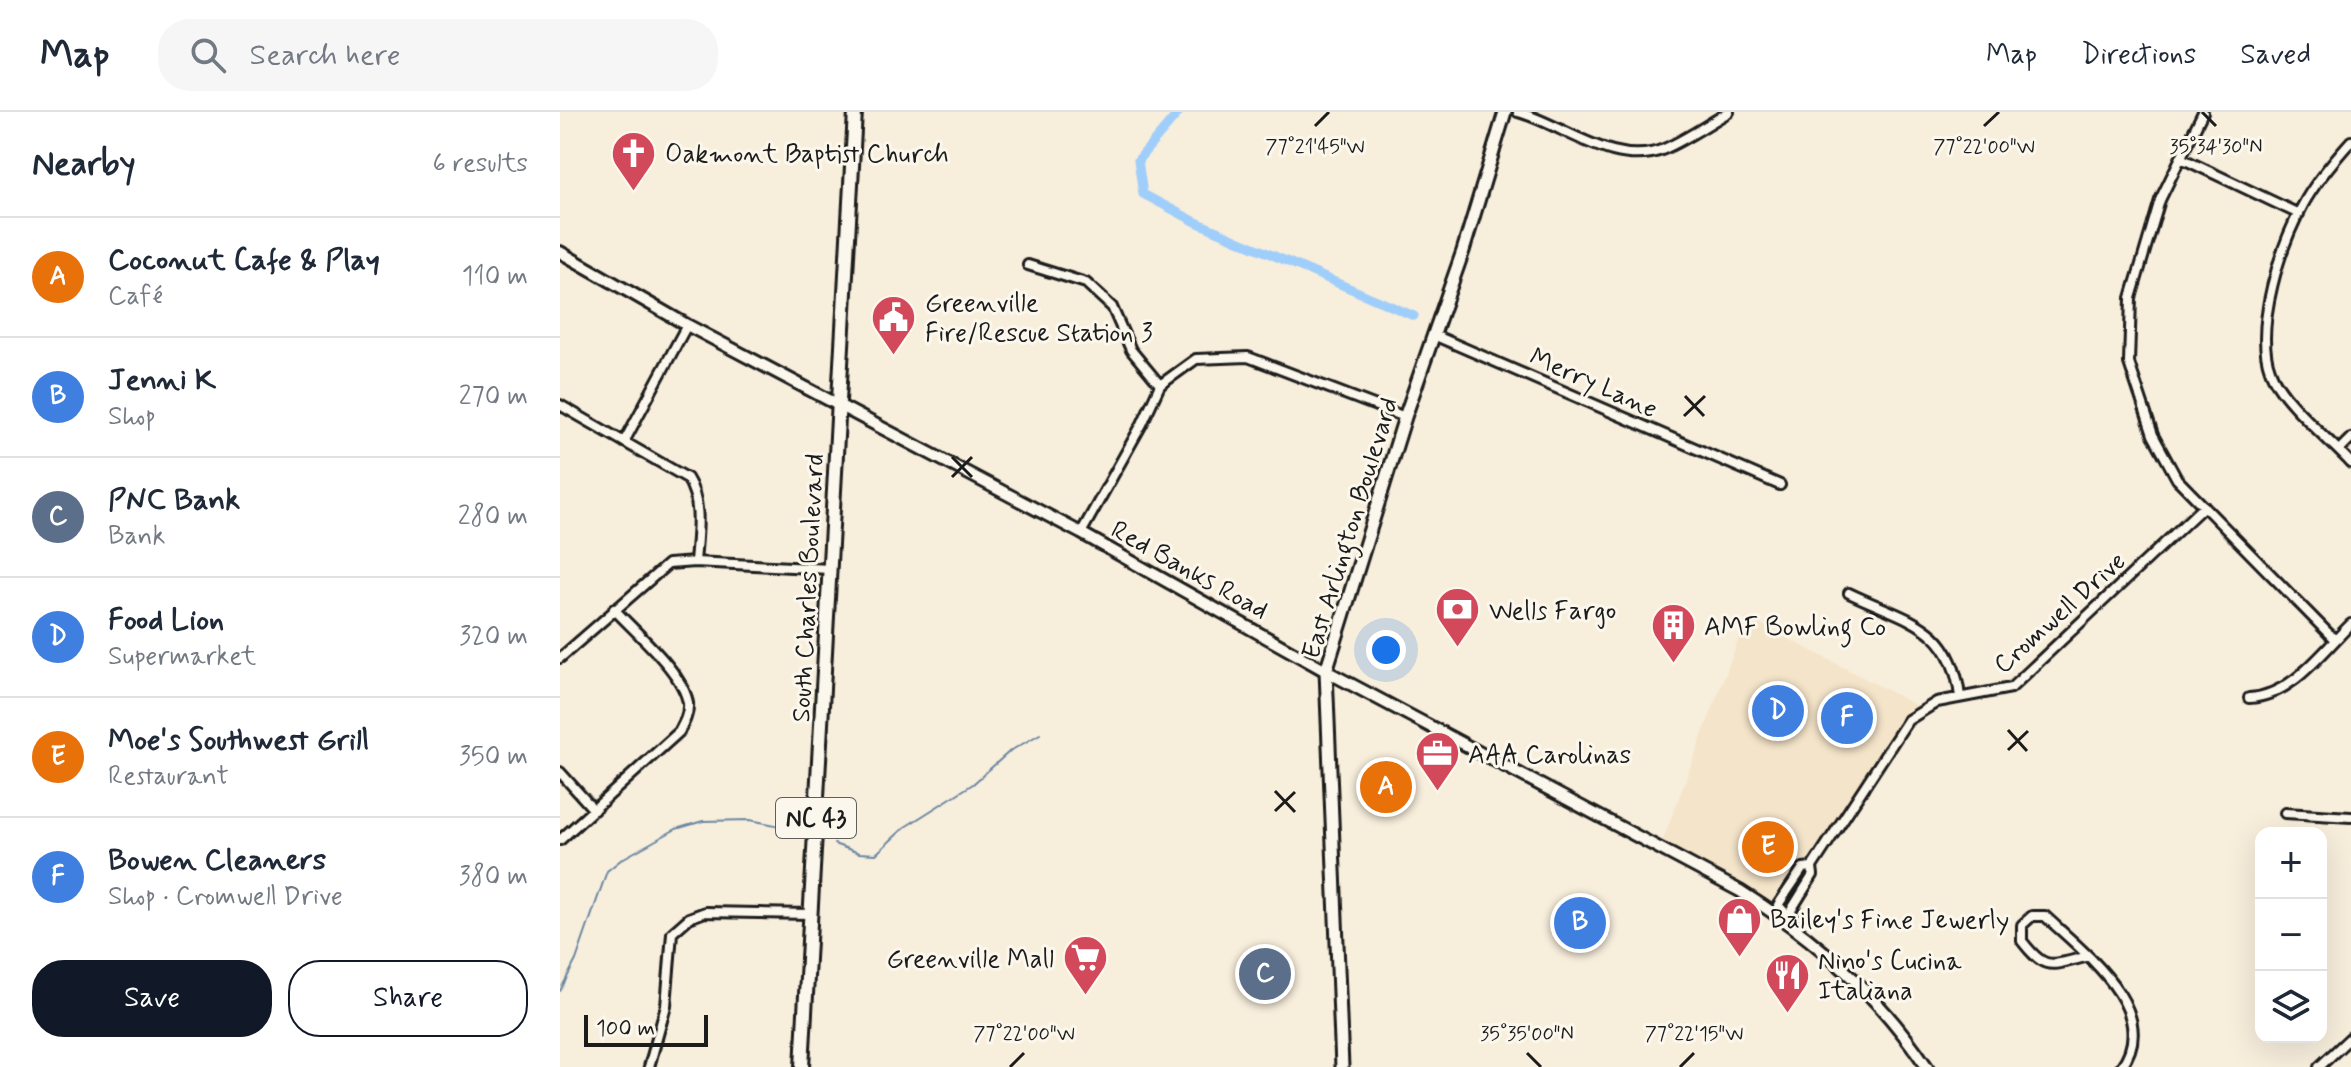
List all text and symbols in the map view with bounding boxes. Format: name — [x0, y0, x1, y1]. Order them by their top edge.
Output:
search box — [158, 19, 718, 91]
text: Map — [40, 31, 110, 80]
icon: search — [186, 33, 230, 77]
text: Search here — [250, 36, 401, 75]
text: Map — [1986, 37, 2037, 74]
text: Directions — [2081, 37, 2196, 74]
text: Saved — [2240, 37, 2311, 74]
church icon: Oakmont Baptist Church — [610, 129, 658, 192]
text: 77°21'45"W — [1265, 134, 1365, 161]
text: 77°22'00"W — [1933, 134, 2035, 161]
text: 35°34'30"N — [2170, 134, 2262, 161]
place label: Oakmont Baptist Church — [665, 138, 949, 172]
text: Nearby — [32, 142, 136, 187]
text: 6 results — [433, 147, 528, 181]
text: Coconut Cafe & Play — [108, 241, 380, 280]
text: A — [49, 260, 67, 294]
text: 110 m — [462, 260, 528, 294]
text: Café — [108, 280, 163, 314]
place label: Greenville Fire/Rescue Station 3 — [925, 287, 1153, 351]
public building icon: Greenville Fire/Rescue Station 3 — [870, 293, 918, 356]
street label: Merry Lane — [1524, 340, 1663, 427]
text: Jenni K — [108, 361, 216, 400]
text: B — [50, 380, 66, 414]
text: 270 m — [459, 380, 528, 414]
street label: East Arlington Boulevard — [1295, 394, 1410, 664]
text: Shop — [108, 400, 156, 434]
street label: South Charles Boulevard — [785, 453, 833, 723]
text: PNC Bank — [108, 481, 240, 520]
text: C — [49, 500, 67, 534]
text: 280 m — [458, 500, 528, 534]
street label: Red Banks Road — [1104, 513, 1274, 628]
text: Bank — [108, 520, 165, 554]
street label: Cromwell Drive — [1987, 545, 2134, 682]
bank icon: Wells Fargo — [1434, 586, 1482, 649]
place label: Wells Fargo — [1489, 595, 1616, 629]
text: Food Lion — [108, 601, 224, 640]
building icon: AMF Bowling Co — [1649, 602, 1697, 665]
place label: AMF Bowling Co — [1704, 611, 1886, 648]
text: D — [49, 620, 67, 654]
text: 320 m — [459, 620, 528, 654]
your location — [1366, 630, 1406, 670]
text: Supermarket — [108, 640, 256, 674]
pin: D — [1752, 681, 1804, 741]
pin: F — [1821, 688, 1873, 748]
text: Moe's Southwest Grill — [108, 721, 369, 760]
office icon: AAA Carolinas — [1413, 730, 1461, 793]
place label: AAA Carolinas — [1468, 739, 1631, 773]
text: E — [50, 740, 66, 774]
text: 350 m — [459, 740, 528, 774]
pin: A — [1360, 757, 1412, 817]
text: Restaurant — [108, 760, 229, 794]
road number: NC 43 — [776, 798, 856, 838]
pin: E — [1742, 817, 1794, 877]
map controls — [2255, 827, 2327, 1043]
button: + — [2255, 827, 2327, 899]
text: Bowen Cleaners — [108, 841, 326, 880]
text: F — [51, 860, 65, 894]
text: 380 m — [459, 860, 528, 894]
text: Shop · Cromwell Drive — [108, 880, 343, 914]
pin: B — [1554, 893, 1606, 953]
shop icon: Bailey's Fine Jewerly — [1715, 895, 1763, 958]
button: − — [2255, 899, 2327, 971]
place label: Bailey's Fine Jewerly — [1770, 904, 2009, 938]
supermarket icon: Greenville Mall — [1061, 934, 1109, 997]
place label: Greenville Mall — [886, 943, 1054, 977]
pin: C — [1239, 944, 1291, 1004]
place label: Nino's Cucina Italiana — [1818, 945, 1962, 1009]
restaurant icon: Nino's Cucina Italiana — [1763, 951, 1811, 1014]
button: Save — [32, 960, 272, 1037]
button: Share — [288, 960, 528, 1037]
button: layers — [2255, 971, 2327, 1043]
scale bar — [584, 1011, 708, 1047]
text: 100 m — [596, 1015, 655, 1043]
text: 77°22'00"W — [973, 1021, 1075, 1048]
text: 35°35'00"N — [1480, 1021, 1574, 1048]
text: 77°22'15"W — [1645, 1021, 1743, 1048]

